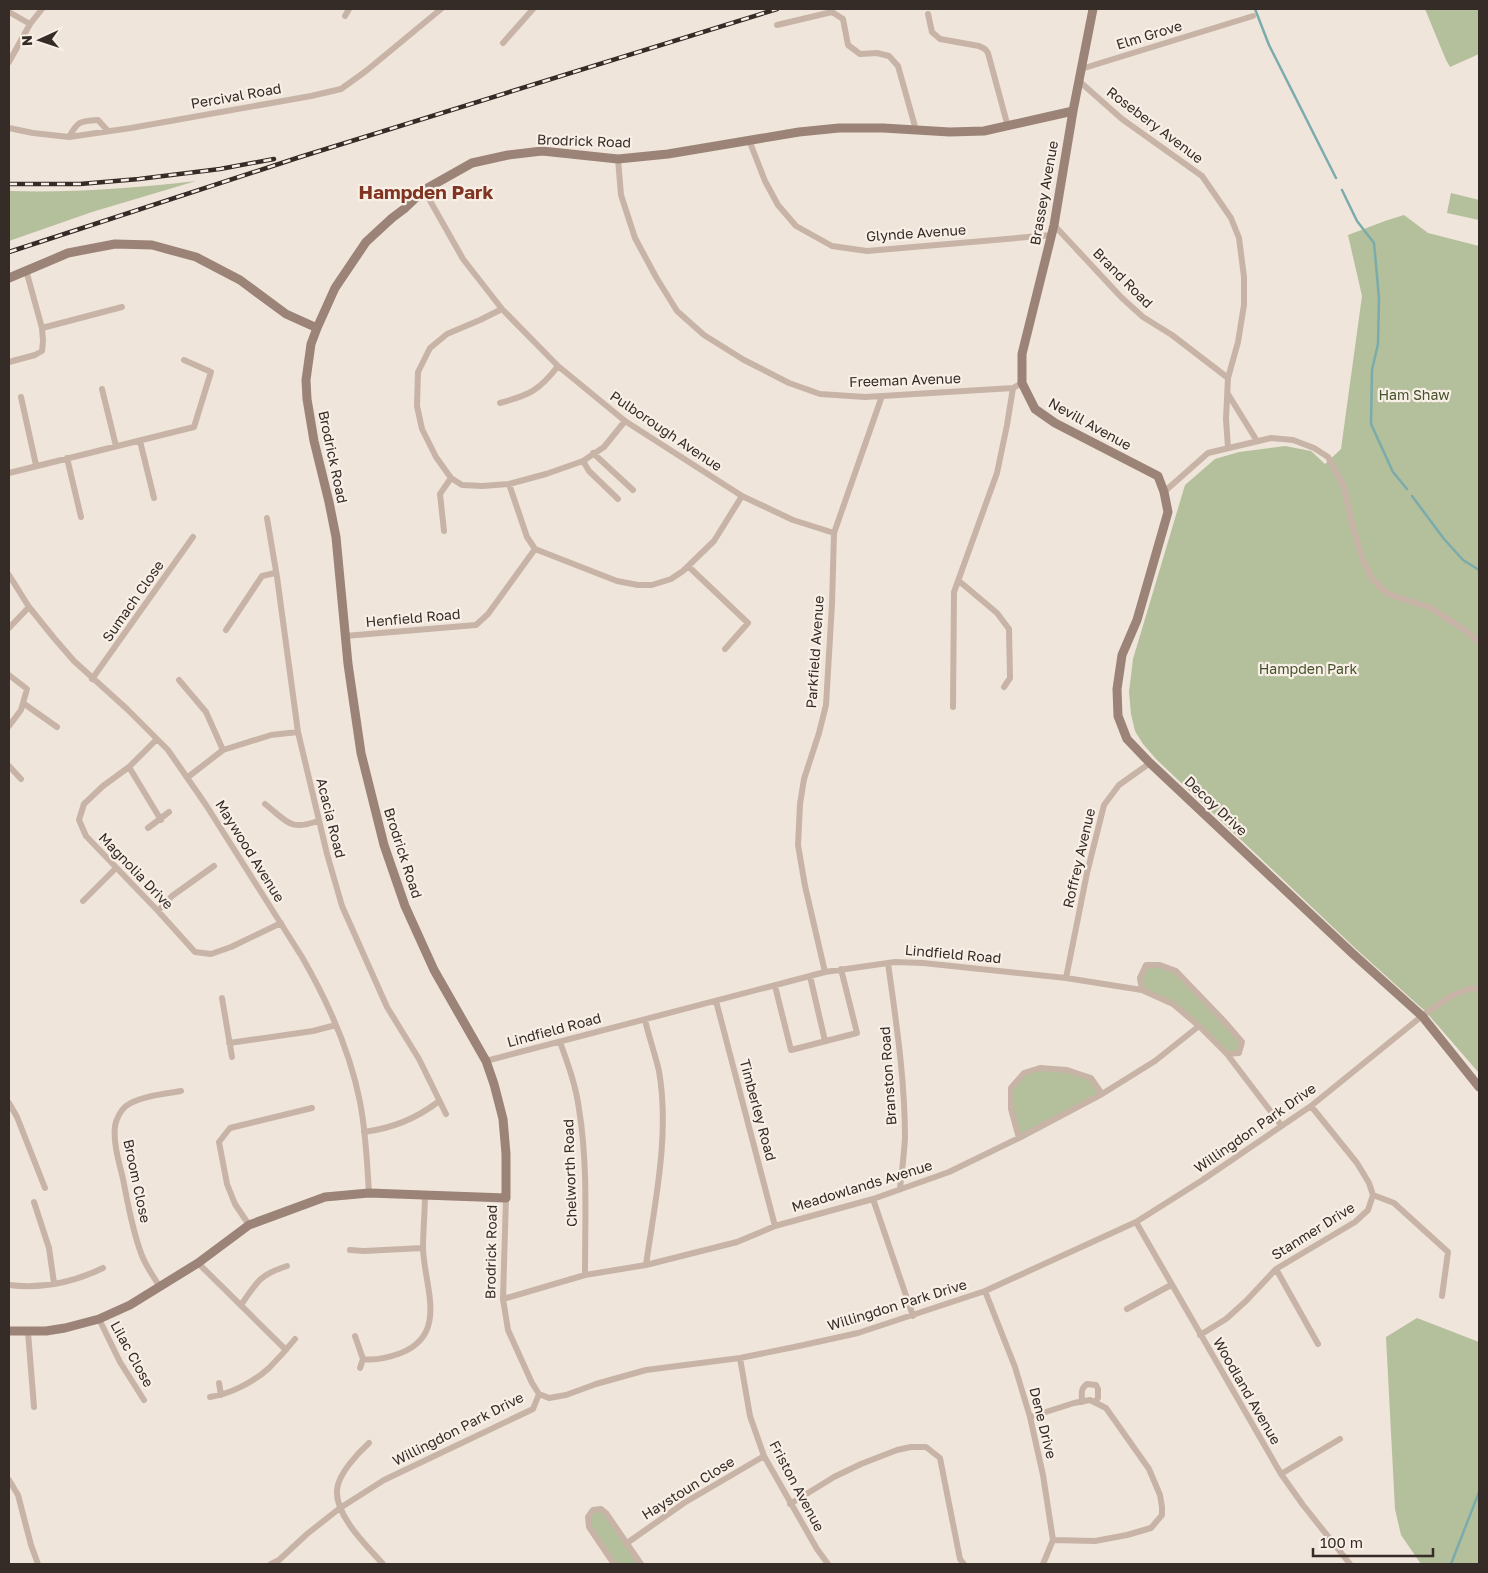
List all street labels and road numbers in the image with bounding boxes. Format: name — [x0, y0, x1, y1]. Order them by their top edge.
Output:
street label: Elm Grove — [1114, 16, 1184, 53]
street label: Percival Road — [189, 79, 282, 112]
street label: Rosebery Avenue — [1104, 83, 1207, 167]
street label: Brodrick Road — [537, 130, 631, 151]
street label: Brassey Avenue — [1026, 139, 1061, 247]
street label: Glynde Avenue — [865, 221, 967, 244]
street label: Brand Road — [1090, 244, 1157, 311]
street label: Freeman Avenue — [849, 369, 961, 390]
street label: Pulborough Avenue — [607, 387, 726, 474]
street label: Nevill Avenue — [1046, 394, 1135, 453]
street label: Brodrick Road — [315, 409, 352, 505]
street label: Sumach Close — [98, 557, 167, 645]
street label: Parkfield Avenue — [802, 595, 827, 709]
street label: Henfield Road — [365, 605, 461, 630]
street label: Decoy Drive — [1181, 772, 1251, 839]
street label: Acacia Road — [313, 776, 350, 860]
street label: Maywood Avenue — [212, 796, 289, 905]
street label: Brodrick Road — [381, 805, 426, 900]
street label: Roffrey Avenue — [1059, 806, 1098, 909]
street label: Magnolia Drive — [96, 829, 177, 912]
street label: Lindfield Road — [904, 941, 1002, 966]
street label: Lindfield Road — [505, 1009, 603, 1050]
street label: Branston Road — [876, 1026, 899, 1126]
street label: Timberley Road — [737, 1057, 780, 1163]
street label: Willingdon Park Drive — [1191, 1079, 1319, 1176]
street label: Chelworth Road — [559, 1119, 580, 1227]
street label: Broom Close — [120, 1137, 155, 1224]
street label: Meadowlands Avenue — [789, 1156, 934, 1215]
street label: Stanmer Drive — [1268, 1198, 1358, 1263]
street label: Brodrick Road — [481, 1205, 500, 1299]
street label: Willingdon Park Drive — [825, 1275, 969, 1334]
street label: Lilac Close — [107, 1318, 158, 1390]
street label: Woodland Avenue — [1210, 1334, 1285, 1447]
street label: Dene Drive — [1026, 1385, 1061, 1460]
street label: Willingdon Park Drive — [389, 1388, 526, 1469]
street label: Friston Avenue — [766, 1437, 829, 1534]
street label: Haystoun Close — [638, 1452, 737, 1523]

